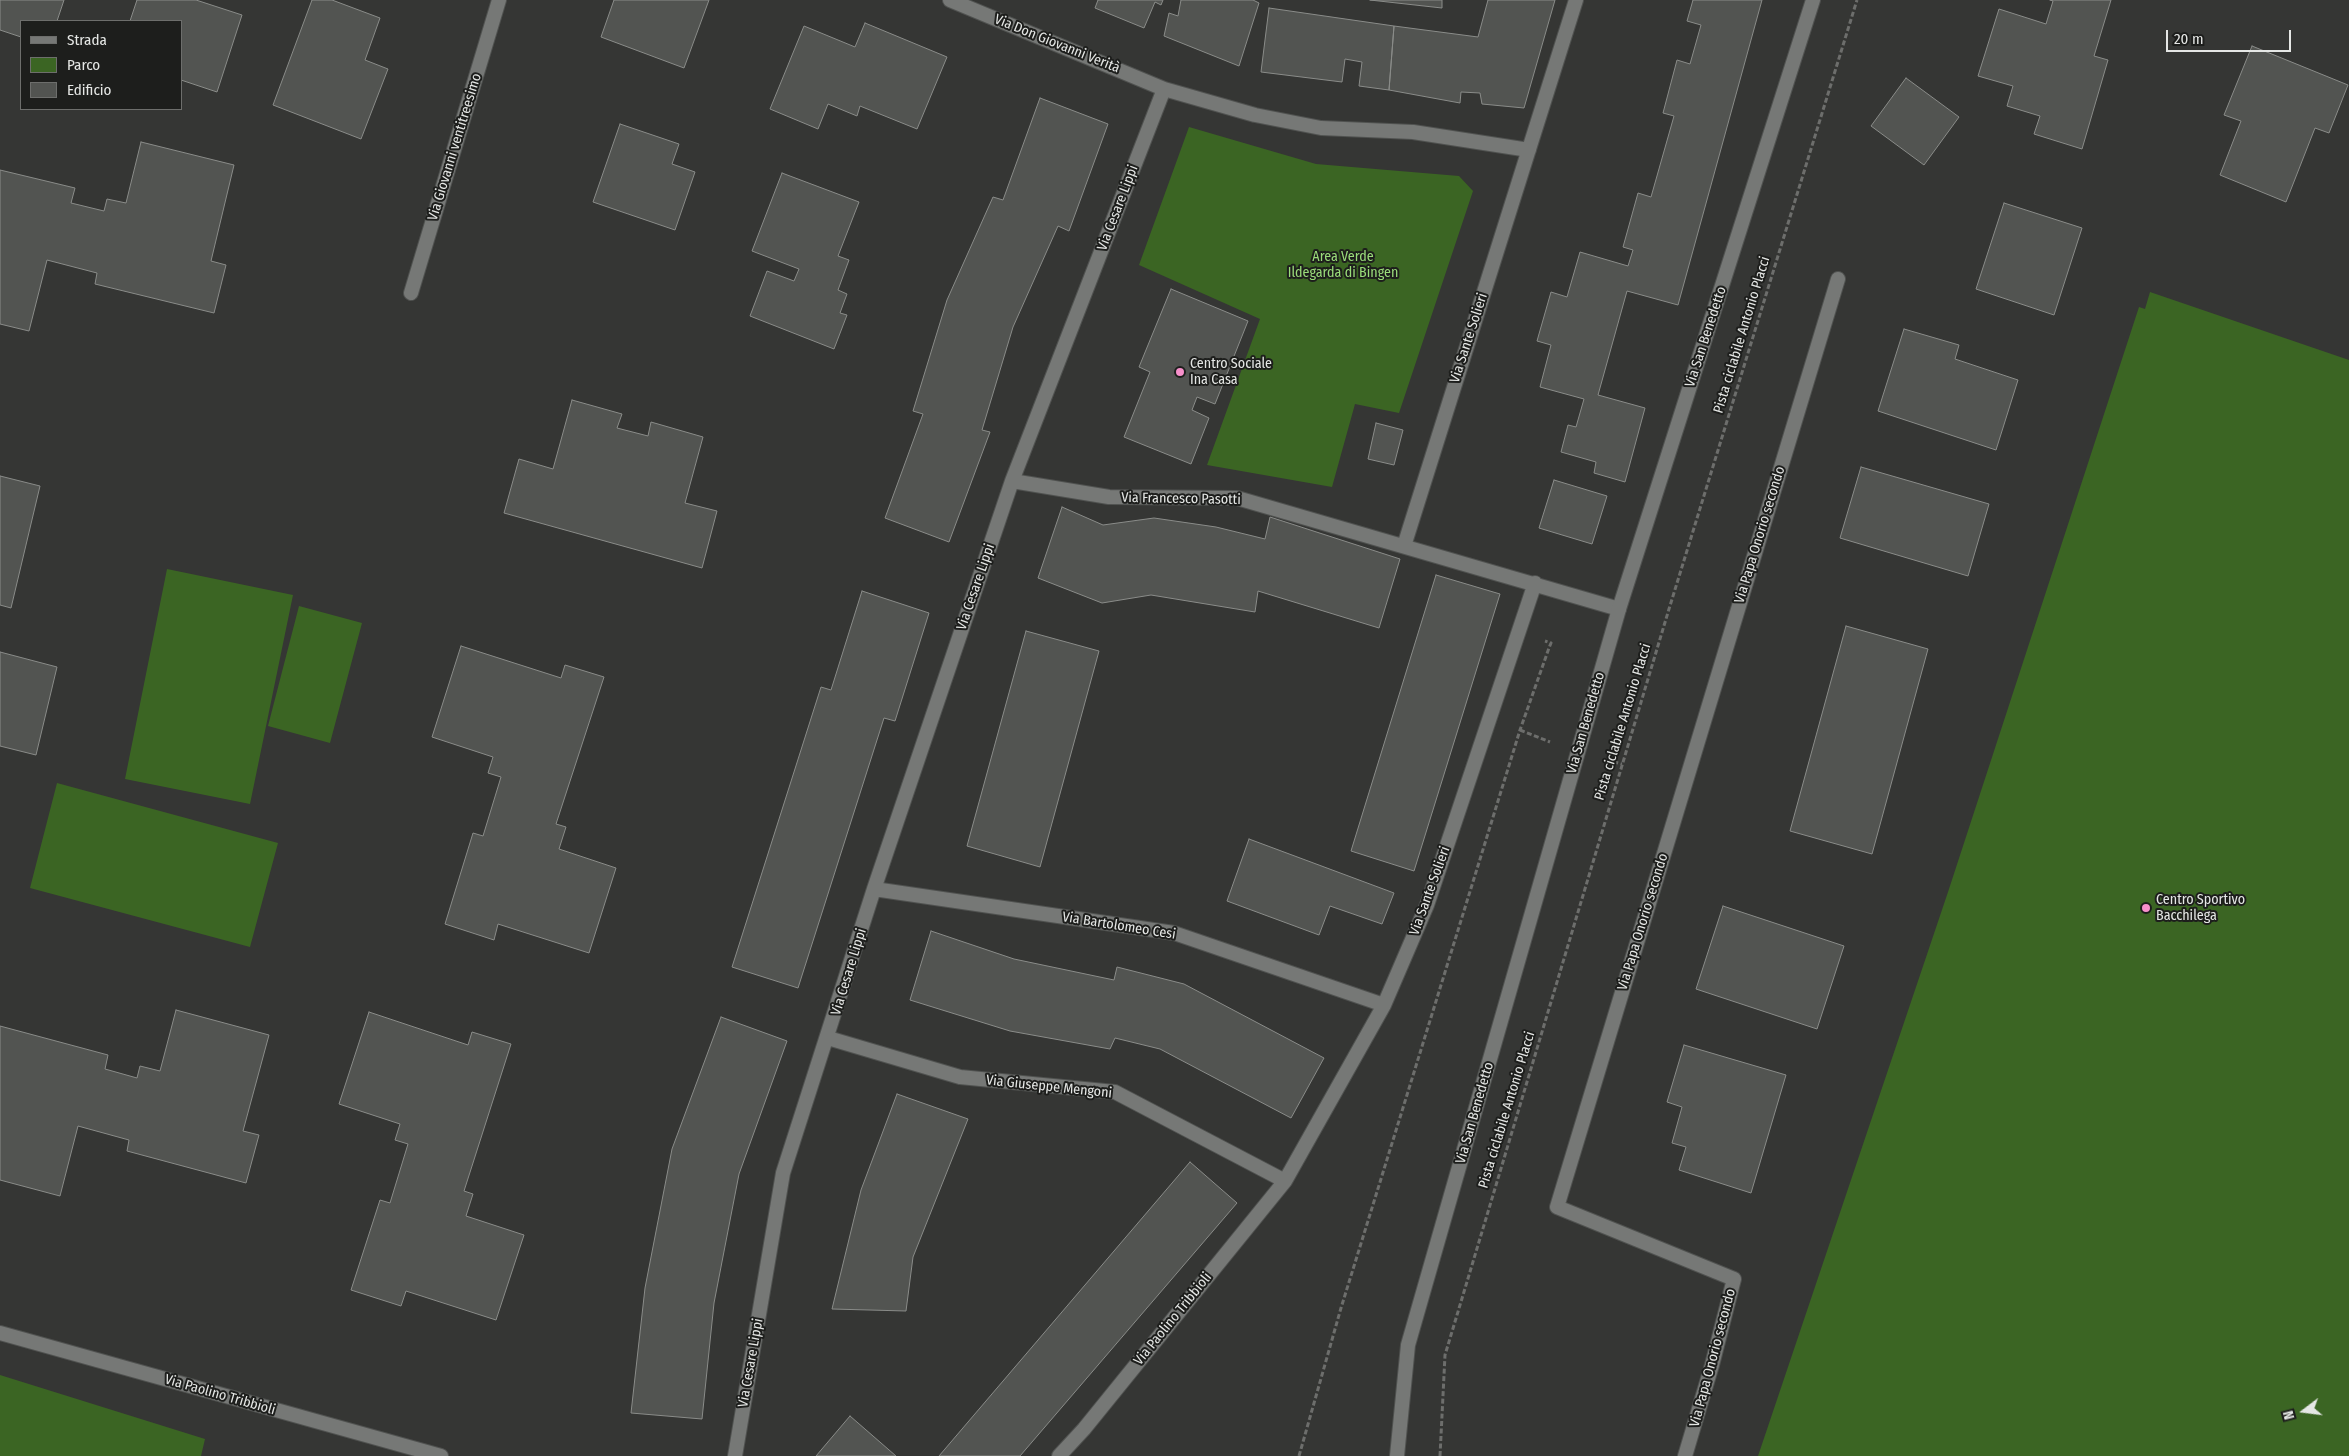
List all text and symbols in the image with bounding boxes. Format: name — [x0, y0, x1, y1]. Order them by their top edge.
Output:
street label: Via Don Giovanni Verità — [992, 11, 1122, 77]
legend — [20, 20, 182, 110]
scale bar — [2169, 20, 2294, 52]
text: 20 m — [2174, 30, 2204, 48]
text: Strada — [67, 31, 107, 49]
text: Parco — [67, 56, 100, 74]
street label: Via Giovanni ventitreesimo — [425, 71, 485, 223]
text: Edificio — [67, 81, 112, 99]
street label: Via Cesare Lippi — [1094, 163, 1142, 253]
park label: Area Verde Ildegarda di Bingen — [1288, 249, 1398, 282]
street label: Pista ciclabile Antonio Placci — [1710, 255, 1774, 415]
street label: Via San Benedetto — [1682, 285, 1730, 389]
street label: Via Sante Solieri — [1447, 291, 1491, 385]
place label: Centro Sociale Ina Casa — [1190, 356, 1272, 388]
marker: Centro Sociale Ina Casa — [1174, 366, 1186, 378]
street label: Via Papa Onorio secondo — [1731, 464, 1789, 606]
street label: Via Francesco Pasotti — [1121, 490, 1241, 508]
street label: Via Cesare Lippi — [953, 542, 999, 632]
street label: Pista ciclabile Antonio Placci — [1591, 642, 1655, 802]
street label: Via San Benedetto — [1563, 670, 1609, 776]
street label: Via Sante Solieri — [1406, 844, 1454, 938]
street label: Via Papa Onorio secondo — [1614, 851, 1672, 993]
place label: Centro Sportivo Bacchilega — [2156, 892, 2245, 924]
marker: Centro Sportivo Bacchilega — [2140, 902, 2152, 914]
street label: Via Bartolomeo Cesi — [1061, 909, 1177, 943]
street label: Via Cesare Lippi — [828, 926, 870, 1018]
street label: Pista ciclabile Antonio Placci — [1475, 1030, 1539, 1190]
street label: Via San Benedetto — [1452, 1060, 1498, 1166]
street label: Via Giuseppe Mengoni — [985, 1072, 1113, 1102]
street label: Via Paolino Tribbioli — [1130, 1269, 1216, 1369]
street label: Via Papa Onorio secondo — [1686, 1287, 1740, 1429]
street label: Via Cesare Lippi — [735, 1317, 767, 1409]
street label: Via Paolino Tribbioli — [163, 1371, 277, 1419]
north arrow — [2279, 1386, 2329, 1436]
text: N — [2280, 1409, 2298, 1421]

